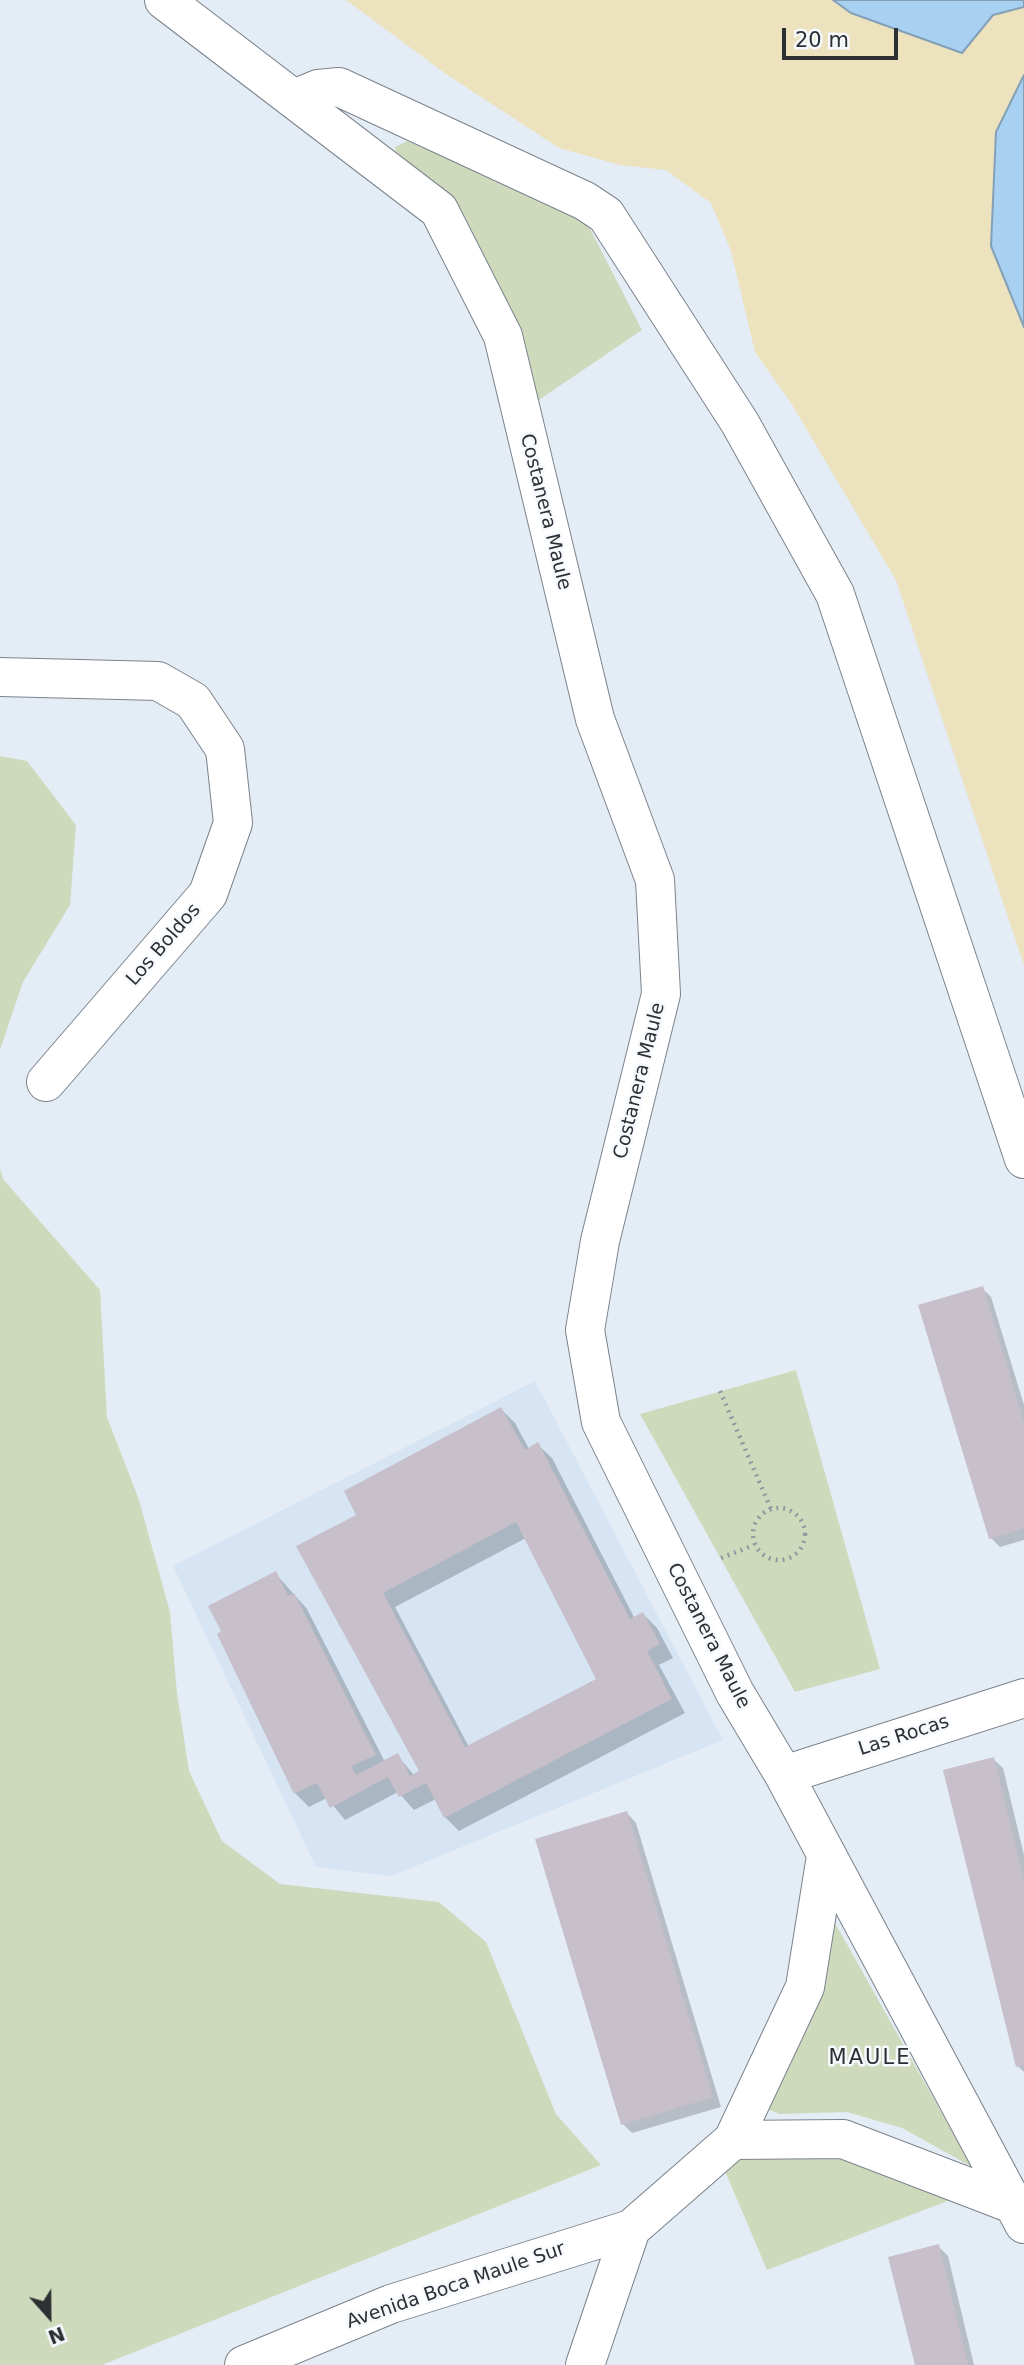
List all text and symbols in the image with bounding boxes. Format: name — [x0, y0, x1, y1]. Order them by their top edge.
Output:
scale bar — [786, 14, 902, 58]
text: 20 m — [795, 28, 849, 52]
street label: Costanera Maule — [515, 432, 575, 592]
street label: Los Boldos — [122, 899, 206, 991]
street label: Costanera Maule — [610, 1001, 670, 1161]
street label: Costanera Maule — [661, 1559, 755, 1713]
street label: Las Rocas — [856, 1711, 952, 1761]
district label: MAULE — [829, 2046, 911, 2072]
street label: Avenida Boca Maule Sur — [344, 2238, 568, 2334]
north arrow — [14, 2281, 84, 2351]
text: N — [45, 2322, 68, 2349]

